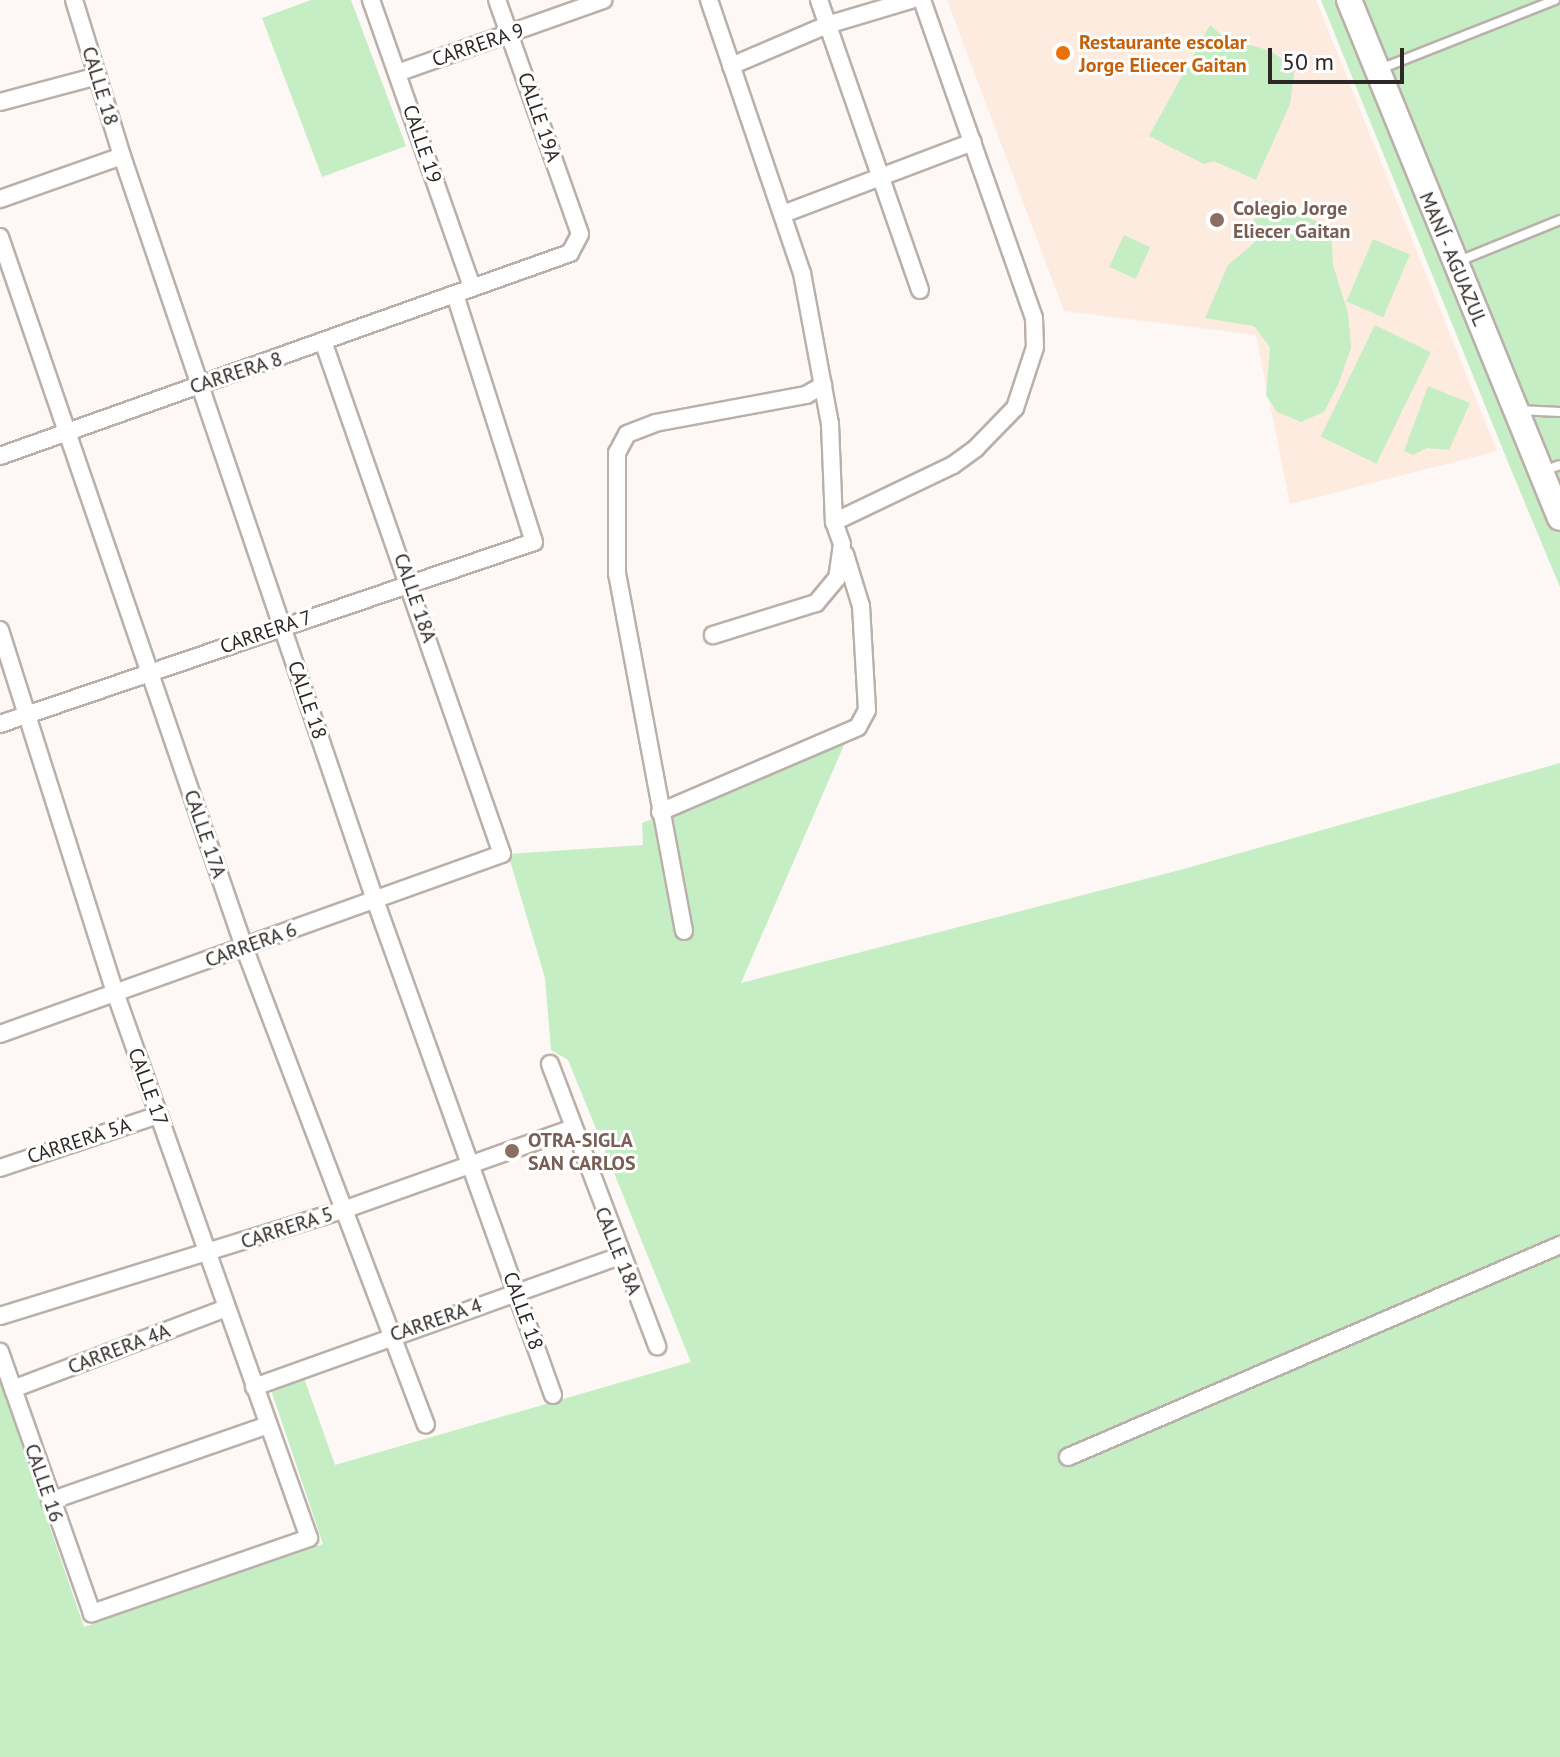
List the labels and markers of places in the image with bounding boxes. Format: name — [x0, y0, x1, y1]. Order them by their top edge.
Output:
place label: Restaurante escolar Jorge Eliecer Gaitan — [1079, 30, 1247, 77]
marker: Restaurante escolar Jorge Eliecer Gaitan — [1054, 44, 1072, 62]
place label: Colegio Jorge Eliecer Gaitan — [1233, 196, 1351, 243]
marker: Colegio Jorge Eliecer Gaitan — [1208, 211, 1226, 229]
place label: OTRA-SIGLA SAN CARLOS — [528, 1128, 636, 1175]
marker: OTRA-SIGLA SAN CARLOS — [503, 1142, 521, 1160]

